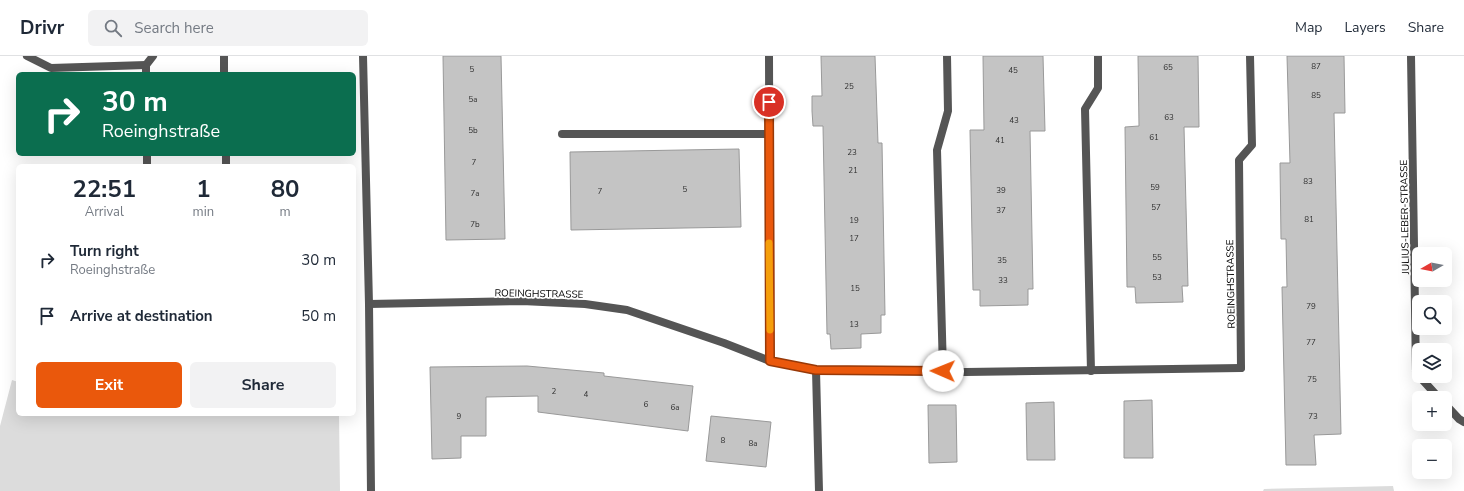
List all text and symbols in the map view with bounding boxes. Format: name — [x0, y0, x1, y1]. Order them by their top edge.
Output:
search box — [88, 10, 368, 46]
text: Drivr — [20, 15, 64, 41]
icon: search — [102, 17, 124, 39]
text: Search here — [134, 18, 214, 38]
text: Map — [1295, 18, 1322, 37]
text: Layers — [1344, 18, 1386, 37]
text: Share — [1408, 18, 1444, 37]
house number: 87 — [1311, 61, 1321, 72]
house number: 65 — [1163, 62, 1173, 73]
house number: 5 — [470, 64, 475, 75]
house number: 45 — [1008, 65, 1018, 76]
house number: 25 — [844, 81, 854, 92]
text: 30 m — [102, 83, 168, 121]
pin — [752, 85, 786, 119]
icon: right — [36, 88, 88, 140]
house number: 85 — [1311, 90, 1321, 101]
icon: arrive — [758, 91, 780, 113]
house number: 5a — [468, 94, 478, 105]
house number: 63 — [1164, 112, 1174, 123]
house number: 43 — [1009, 115, 1019, 126]
text: Roeinghstraße — [102, 119, 220, 143]
house number: 5b — [468, 125, 478, 136]
house number: 61 — [1149, 132, 1159, 143]
house number: 41 — [995, 135, 1005, 146]
house number: 23 — [847, 147, 857, 158]
house number: 7 — [472, 157, 477, 168]
street label: JULIUS-LEBER-STRASSE — [1397, 159, 1413, 275]
house number: 21 — [848, 165, 858, 176]
text: 22:51 — [73, 173, 136, 205]
text: 1 — [196, 173, 211, 205]
text: 80 — [271, 173, 299, 205]
house number: 83 — [1303, 176, 1313, 187]
house number: 59 — [1150, 182, 1160, 193]
house number: 5 — [683, 184, 688, 195]
house number: 39 — [996, 185, 1006, 196]
house number: 7 — [598, 186, 603, 197]
house number: 7a — [470, 188, 480, 199]
house number: 57 — [1151, 202, 1161, 213]
text: Arrival — [85, 203, 124, 221]
text: min — [193, 203, 214, 221]
text: m — [279, 203, 291, 221]
house number: 37 — [996, 205, 1006, 216]
house number: 81 — [1304, 214, 1314, 225]
house number: 19 — [849, 215, 859, 226]
house number: 7b — [470, 219, 480, 230]
house number: 17 — [849, 233, 859, 244]
street label: ROEINGHSTRASSE — [1223, 239, 1239, 329]
text: Turn right — [70, 241, 139, 261]
north arrow — [1412, 247, 1452, 287]
map controls — [1412, 247, 1452, 479]
icon: right — [36, 249, 58, 271]
text: 30 m — [301, 250, 336, 270]
house number: 55 — [1152, 252, 1162, 263]
house number: 35 — [997, 255, 1007, 266]
text: Roeinghstraße — [70, 261, 155, 279]
house number: 53 — [1152, 272, 1162, 283]
house number: 33 — [998, 275, 1008, 286]
house number: 15 — [850, 283, 860, 294]
street label: ROEINGHSTRASSE — [494, 286, 584, 302]
button: search — [1412, 295, 1452, 335]
house number: 79 — [1306, 301, 1316, 312]
icon: arrive — [36, 305, 58, 327]
text: Arrive at destination — [70, 306, 213, 326]
text: 50 m — [301, 306, 336, 326]
house number: 13 — [849, 319, 859, 330]
house number: 77 — [1306, 337, 1316, 348]
button: layers — [1412, 343, 1452, 383]
position arrow — [922, 350, 964, 392]
button: Exit — [36, 362, 182, 408]
button: Share — [190, 362, 336, 408]
house number: 75 — [1307, 374, 1317, 385]
house number: 2 — [552, 386, 557, 397]
house number: 4 — [584, 389, 589, 400]
button: + — [1412, 391, 1452, 431]
house number: 6 — [644, 399, 649, 410]
house number: 6a — [670, 402, 680, 413]
house number: 9 — [457, 411, 462, 422]
house number: 73 — [1308, 411, 1318, 422]
house number: 8 — [721, 435, 726, 446]
house number: 8a — [748, 438, 758, 449]
button: − — [1412, 439, 1452, 479]

